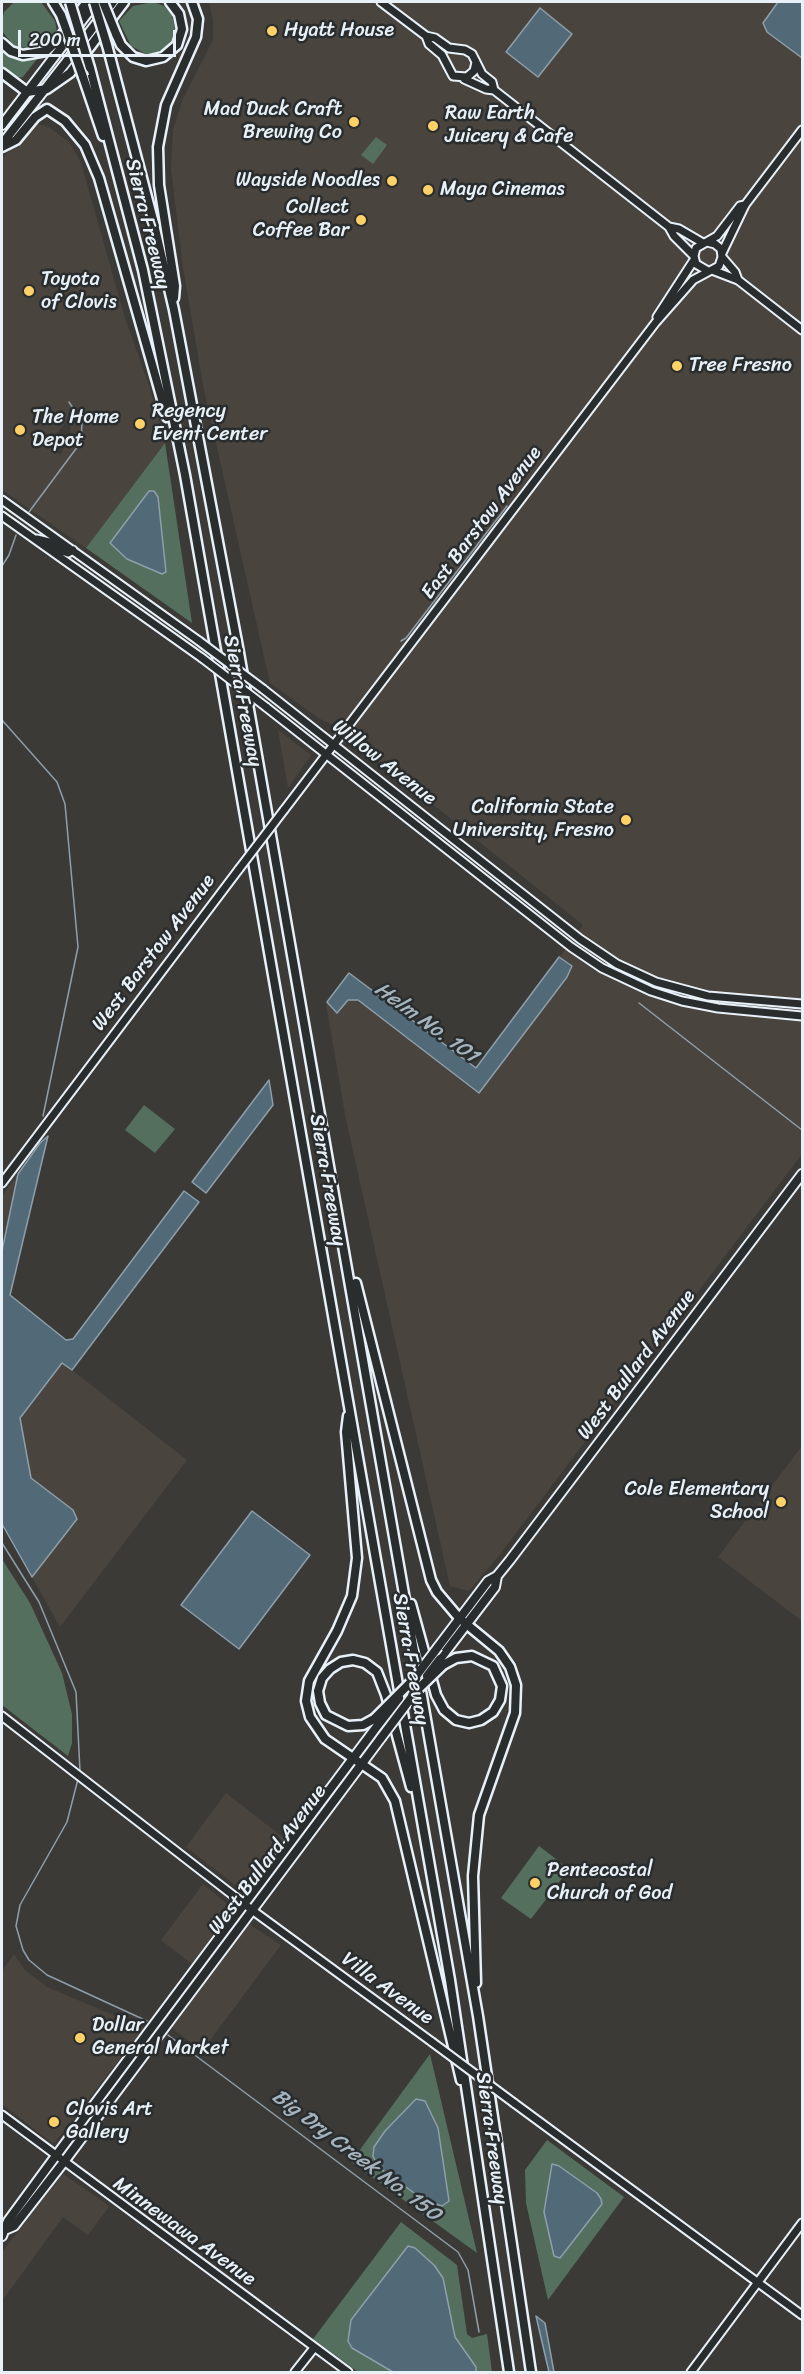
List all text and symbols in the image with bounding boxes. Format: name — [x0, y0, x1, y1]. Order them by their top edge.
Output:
scale bar — [21, 18, 178, 56]
place label: Hyatt House — [284, 19, 394, 43]
text: 200 m — [29, 24, 81, 56]
marker: Hyatt House — [265, 24, 279, 38]
place label: Mad Duck Craft Brewing Co — [204, 98, 342, 145]
place label: Raw Earth Juicery & Cafe — [445, 102, 573, 149]
marker: Mad Duck Craft Brewing Co — [347, 115, 361, 129]
marker: Raw Earth Juicery & Cafe — [426, 119, 440, 133]
street label: Sierra Freeway — [119, 156, 175, 292]
place label: Wayside Noodles — [236, 169, 380, 193]
marker: Wayside Noodles — [385, 174, 399, 188]
place label: Maya Cinemas — [440, 178, 565, 202]
marker: Maya Cinemas — [421, 183, 435, 197]
place label: Collect Coffee Bar — [253, 196, 349, 243]
marker: Collect Coffee Bar — [354, 213, 368, 227]
place label: Toyota of Clovis — [41, 268, 117, 315]
marker: Toyota of Clovis — [22, 284, 36, 298]
place label: Tree Fresno — [689, 354, 792, 378]
marker: Tree Fresno — [670, 359, 684, 373]
place label: Regency Event Center — [152, 400, 267, 447]
place label: The Home Depot — [32, 406, 119, 453]
marker: Regency Event Center — [133, 417, 147, 431]
marker: The Home Depot — [13, 423, 27, 437]
street label: East Barstow Avenue — [417, 442, 547, 604]
street label: Sierra Freeway — [217, 633, 267, 769]
street label: Willow Avenue — [327, 715, 441, 811]
place label: California State University, Fresno — [453, 796, 614, 843]
marker: California State University, Fresno — [619, 813, 633, 827]
street label: West Barstow Avenue — [87, 870, 221, 1036]
water label: Helm No. 101 — [369, 977, 483, 1069]
street label: Sierra Freeway — [304, 1112, 350, 1248]
street label: West Bullard Avenue — [573, 1285, 701, 1445]
place label: Cole Elementary School — [624, 1478, 769, 1525]
marker: Cole Elementary School — [774, 1495, 788, 1509]
street label: Sierra Freeway — [387, 1591, 433, 1727]
street label: West Bullard Avenue — [204, 1780, 332, 1940]
place label: Pentecostal Church of God — [547, 1859, 672, 1906]
marker: Pentecostal Church of God — [528, 1876, 542, 1890]
street label: Villa Avenue — [336, 1948, 438, 2030]
place label: Dollar General Market — [92, 2014, 228, 2061]
marker: Dollar General Market — [73, 2031, 87, 2045]
street label: Sierra Freeway — [470, 2070, 512, 2206]
water label: Big Dry Creek No. 150 — [267, 2084, 445, 2228]
place label: Clovis Art Gallery — [66, 2098, 153, 2145]
marker: Clovis Art Gallery — [47, 2115, 61, 2129]
street label: Minnewawa Avenue — [108, 2172, 260, 2292]

